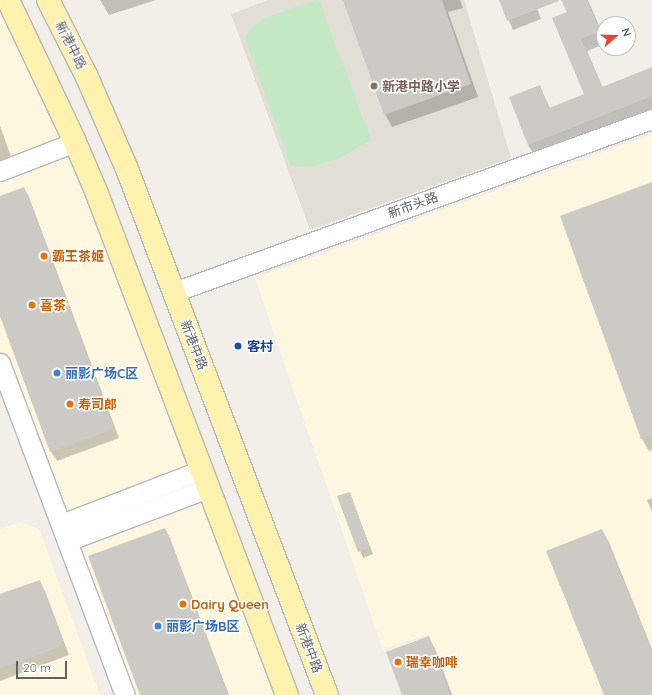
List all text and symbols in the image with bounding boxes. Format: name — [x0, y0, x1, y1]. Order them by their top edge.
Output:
north arrow — [596, 16, 636, 56]
street label: 新港中路 — [52, 18, 90, 72]
text: N — [618, 26, 634, 38]
place label: 新港中路小学 — [382, 78, 460, 94]
marker: 新港中路小学 — [369, 81, 379, 91]
street label: 新市头路 — [386, 189, 440, 221]
place label: 霸王茶姬 — [52, 248, 104, 264]
marker: 霸王茶姬 — [39, 251, 49, 261]
place label: 喜茶 — [40, 297, 66, 313]
marker: 喜茶 — [27, 300, 37, 310]
street label: 新港中路 — [177, 318, 211, 372]
place label: 客村 — [247, 338, 273, 354]
marker: 客村 — [232, 340, 244, 352]
place label: 丽影广场C区 — [65, 365, 138, 381]
marker: 丽影广场C区 — [52, 368, 62, 378]
place label: 寿司郎 — [78, 396, 117, 412]
marker: 寿司郎 — [65, 399, 75, 409]
place label: Dairy Queen — [191, 596, 269, 612]
marker: Dairy Queen — [178, 599, 188, 609]
place label: 丽影广场B区 — [166, 618, 240, 634]
marker: 丽影广场B区 — [153, 621, 163, 631]
street label: 新港中路 — [292, 621, 326, 675]
scale bar — [18, 653, 69, 679]
place label: 瑞幸咖啡 — [406, 654, 458, 670]
marker: 瑞幸咖啡 — [393, 657, 403, 667]
text: 20 m — [23, 660, 51, 675]

